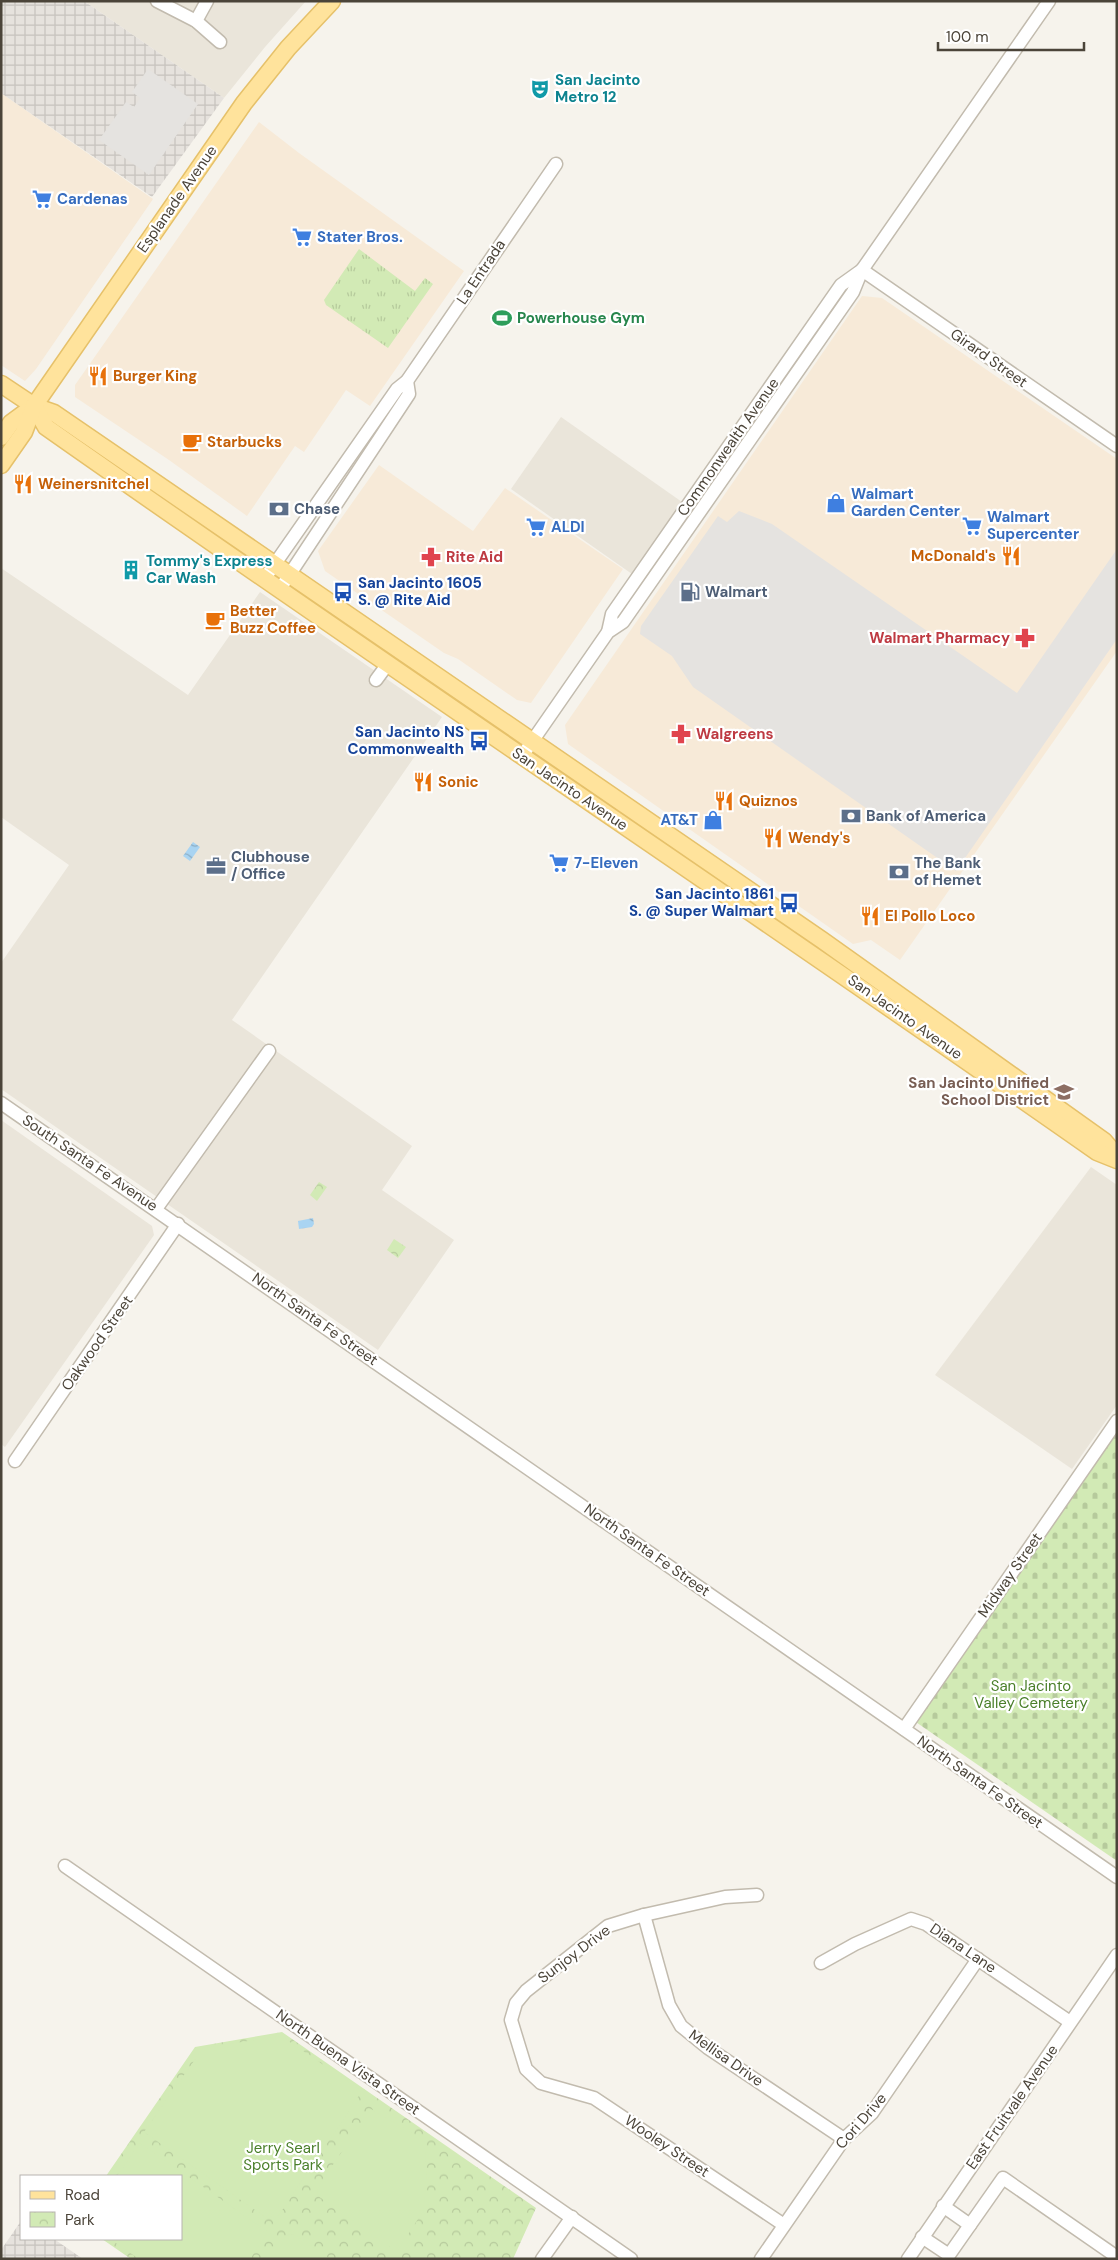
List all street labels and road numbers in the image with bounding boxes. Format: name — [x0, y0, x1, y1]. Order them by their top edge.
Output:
street label: Esplanade Avenue — [133, 141, 221, 257]
street label: La Entrada — [452, 236, 510, 308]
street label: Girard Street — [946, 324, 1032, 392]
street label: Commonwealth Avenue — [673, 374, 783, 520]
street label: San Jacinto Avenue — [508, 743, 632, 835]
street label: San Jacinto Avenue — [844, 970, 966, 1064]
street label: South Santa Fe Avenue — [18, 1110, 162, 1216]
street label: North Santa Fe Street — [248, 1268, 382, 1370]
street label: Oakwood Street — [57, 1291, 137, 1395]
street label: North Santa Fe Street — [580, 1499, 714, 1601]
street label: Midway Street — [973, 1528, 1047, 1622]
street label: North Santa Fe Street — [913, 1731, 1047, 1833]
street label: Diana Lane — [926, 1918, 1000, 1978]
street label: Sunjoy Drive — [534, 1920, 614, 1988]
street label: North Buena Vista Street — [272, 2005, 424, 2119]
street label: Mellisa Drive — [685, 2025, 767, 2091]
street label: East Fruitvale Avenue — [961, 2041, 1063, 2173]
street label: Cori Drive — [831, 2089, 891, 2153]
street label: Wooley Street — [621, 2110, 713, 2182]

